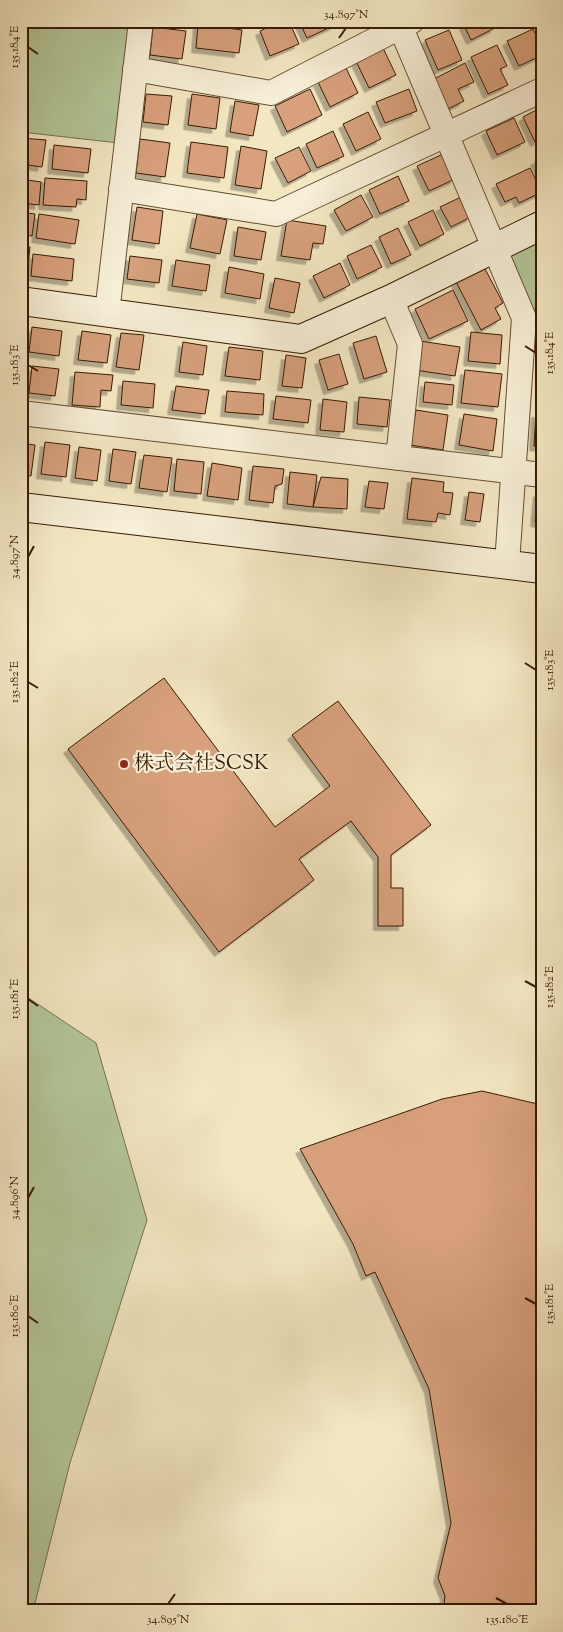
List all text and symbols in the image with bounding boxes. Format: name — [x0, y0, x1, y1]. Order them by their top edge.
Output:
text: 34.897°N — [324, 6, 369, 24]
text: 135.184°E — [6, 25, 24, 68]
text: 135.184°E — [541, 331, 559, 374]
text: 135.183°E — [6, 344, 24, 386]
text: 34.897°N — [6, 534, 24, 579]
text: 135.183°E — [541, 649, 559, 691]
text: 135.182°E — [6, 660, 24, 703]
place label: 株式会社SCSK — [134, 750, 269, 779]
marker: 株式会社SCSK — [118, 758, 130, 770]
text: 135.182°E — [541, 965, 559, 1008]
text: 135.181°E — [6, 978, 24, 1019]
text: 34.896°N — [6, 1175, 24, 1220]
text: 135.181°E — [541, 1283, 559, 1324]
text: 135.180°E — [6, 1294, 24, 1337]
text: 34.895°N — [147, 1611, 190, 1629]
text: 135.180°E — [486, 1611, 529, 1629]

